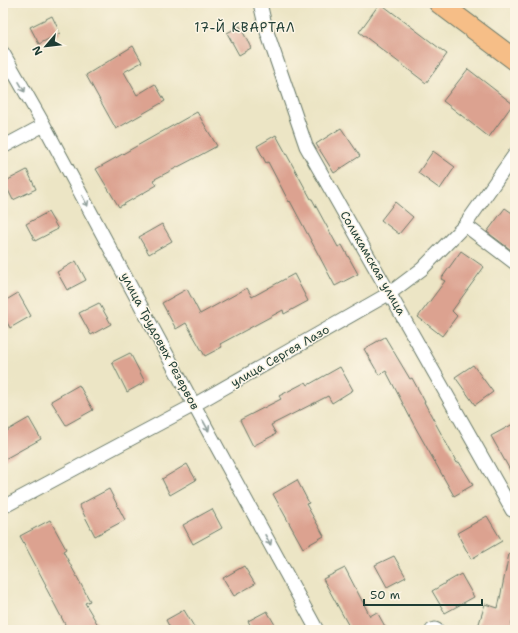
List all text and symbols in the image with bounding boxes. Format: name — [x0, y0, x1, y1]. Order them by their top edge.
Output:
district label: 17-Й КВАРТАЛ — [194, 18, 296, 36]
north arrow — [26, 26, 66, 66]
text: N — [29, 43, 46, 58]
one-way arrow — [19, 81, 27, 93]
one-way arrow — [81, 195, 89, 207]
street label: Соликамская улица — [337, 208, 410, 319]
street label: улица Трудовых Резервов — [117, 270, 203, 412]
street label: улица Сергея Лазо — [228, 321, 332, 391]
one-way arrow — [203, 420, 210, 432]
one-way arrow — [265, 534, 273, 546]
scale bar — [364, 581, 482, 607]
text: 50 m — [370, 587, 400, 603]

